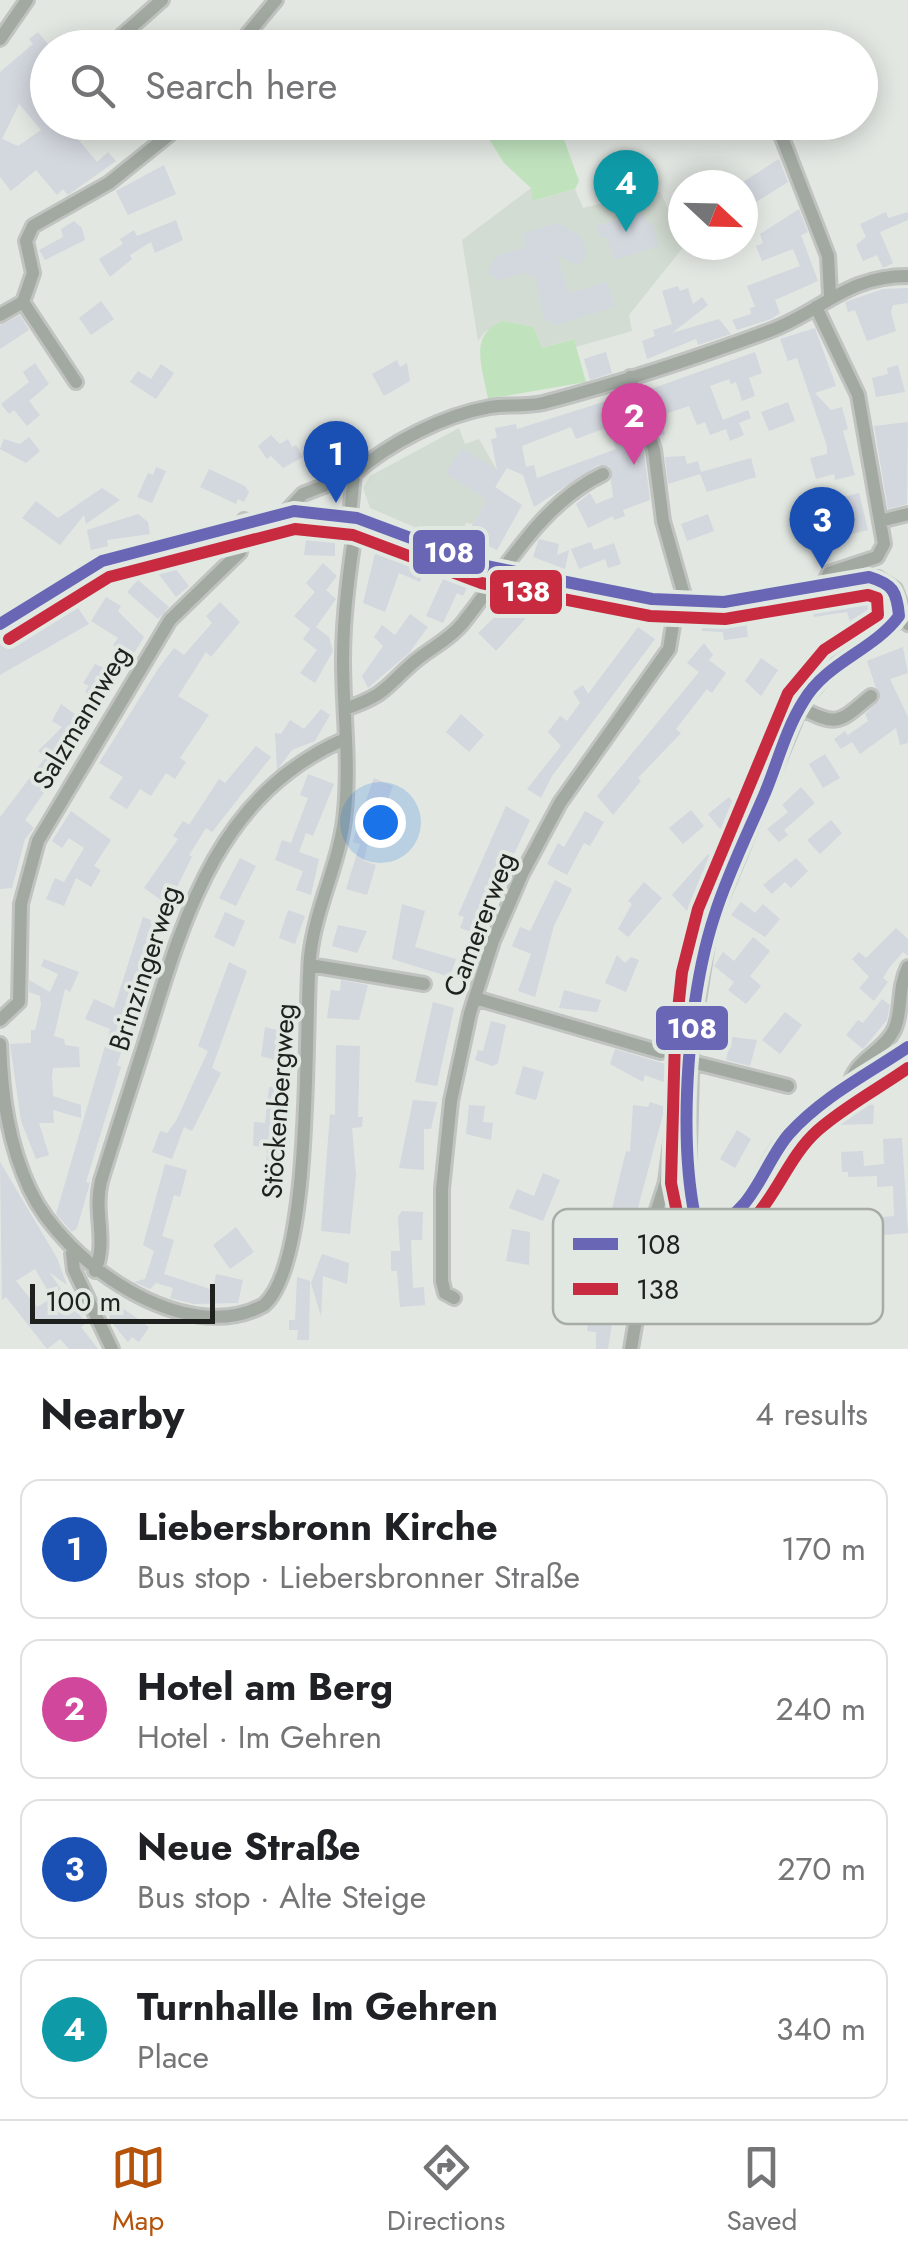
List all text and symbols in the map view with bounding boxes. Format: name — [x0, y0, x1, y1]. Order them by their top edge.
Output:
search box — [30, 30, 878, 140]
icon: search — [65, 58, 120, 113]
text: Search here — [145, 58, 337, 113]
pin: 4 — [594, 150, 658, 232]
north arrow — [668, 170, 758, 260]
pin: 2 — [602, 382, 666, 465]
pin: 1 — [304, 420, 368, 503]
pin: 3 — [790, 486, 854, 569]
line badge: 108 — [411, 528, 487, 576]
text: 108 — [424, 532, 474, 573]
line badge: 138 — [488, 568, 564, 616]
text: 138 — [501, 571, 551, 612]
street label: Salzmannweg — [22, 637, 141, 797]
your location — [355, 797, 406, 848]
street label: Camererweg — [433, 846, 526, 1002]
street label: Brinzingerweg — [98, 880, 191, 1056]
street label: Stöckenbergweg — [251, 1002, 306, 1200]
line badge: 108 — [654, 1004, 730, 1052]
text: 108 — [667, 1008, 717, 1049]
legend — [553, 1209, 883, 1324]
text: 108 — [636, 1224, 681, 1265]
text: 138 — [636, 1269, 679, 1310]
scale bar — [30, 1279, 215, 1324]
text: 100 m — [45, 1281, 121, 1322]
text: Nearby — [40, 1384, 184, 1445]
text: 4 results — [755, 1391, 868, 1437]
text: Liebersbronn Kirche — [137, 1499, 498, 1554]
text: 1 — [66, 1526, 83, 1572]
text: 170 m — [781, 1526, 866, 1572]
text: Bus stop · Liebersbronner Straße — [137, 1554, 580, 1600]
text: Hotel am Berg — [137, 1659, 393, 1714]
text: 2 — [64, 1686, 85, 1732]
text: 240 m — [775, 1686, 866, 1732]
text: Hotel · Im Gehren — [137, 1714, 382, 1760]
text: Neue Straße — [137, 1819, 361, 1874]
text: 3 — [65, 1846, 84, 1892]
text: 270 m — [777, 1846, 866, 1892]
text: Bus stop · Alte Steige — [137, 1874, 426, 1920]
text: Turnhalle Im Gehren — [137, 1979, 498, 2034]
text: 4 — [63, 2006, 86, 2052]
text: 340 m — [776, 2006, 866, 2052]
text: Place — [137, 2034, 209, 2080]
tab: Map — [111, 2140, 166, 2241]
tab: Directions — [387, 2140, 505, 2241]
tab: Saved — [726, 2140, 797, 2241]

